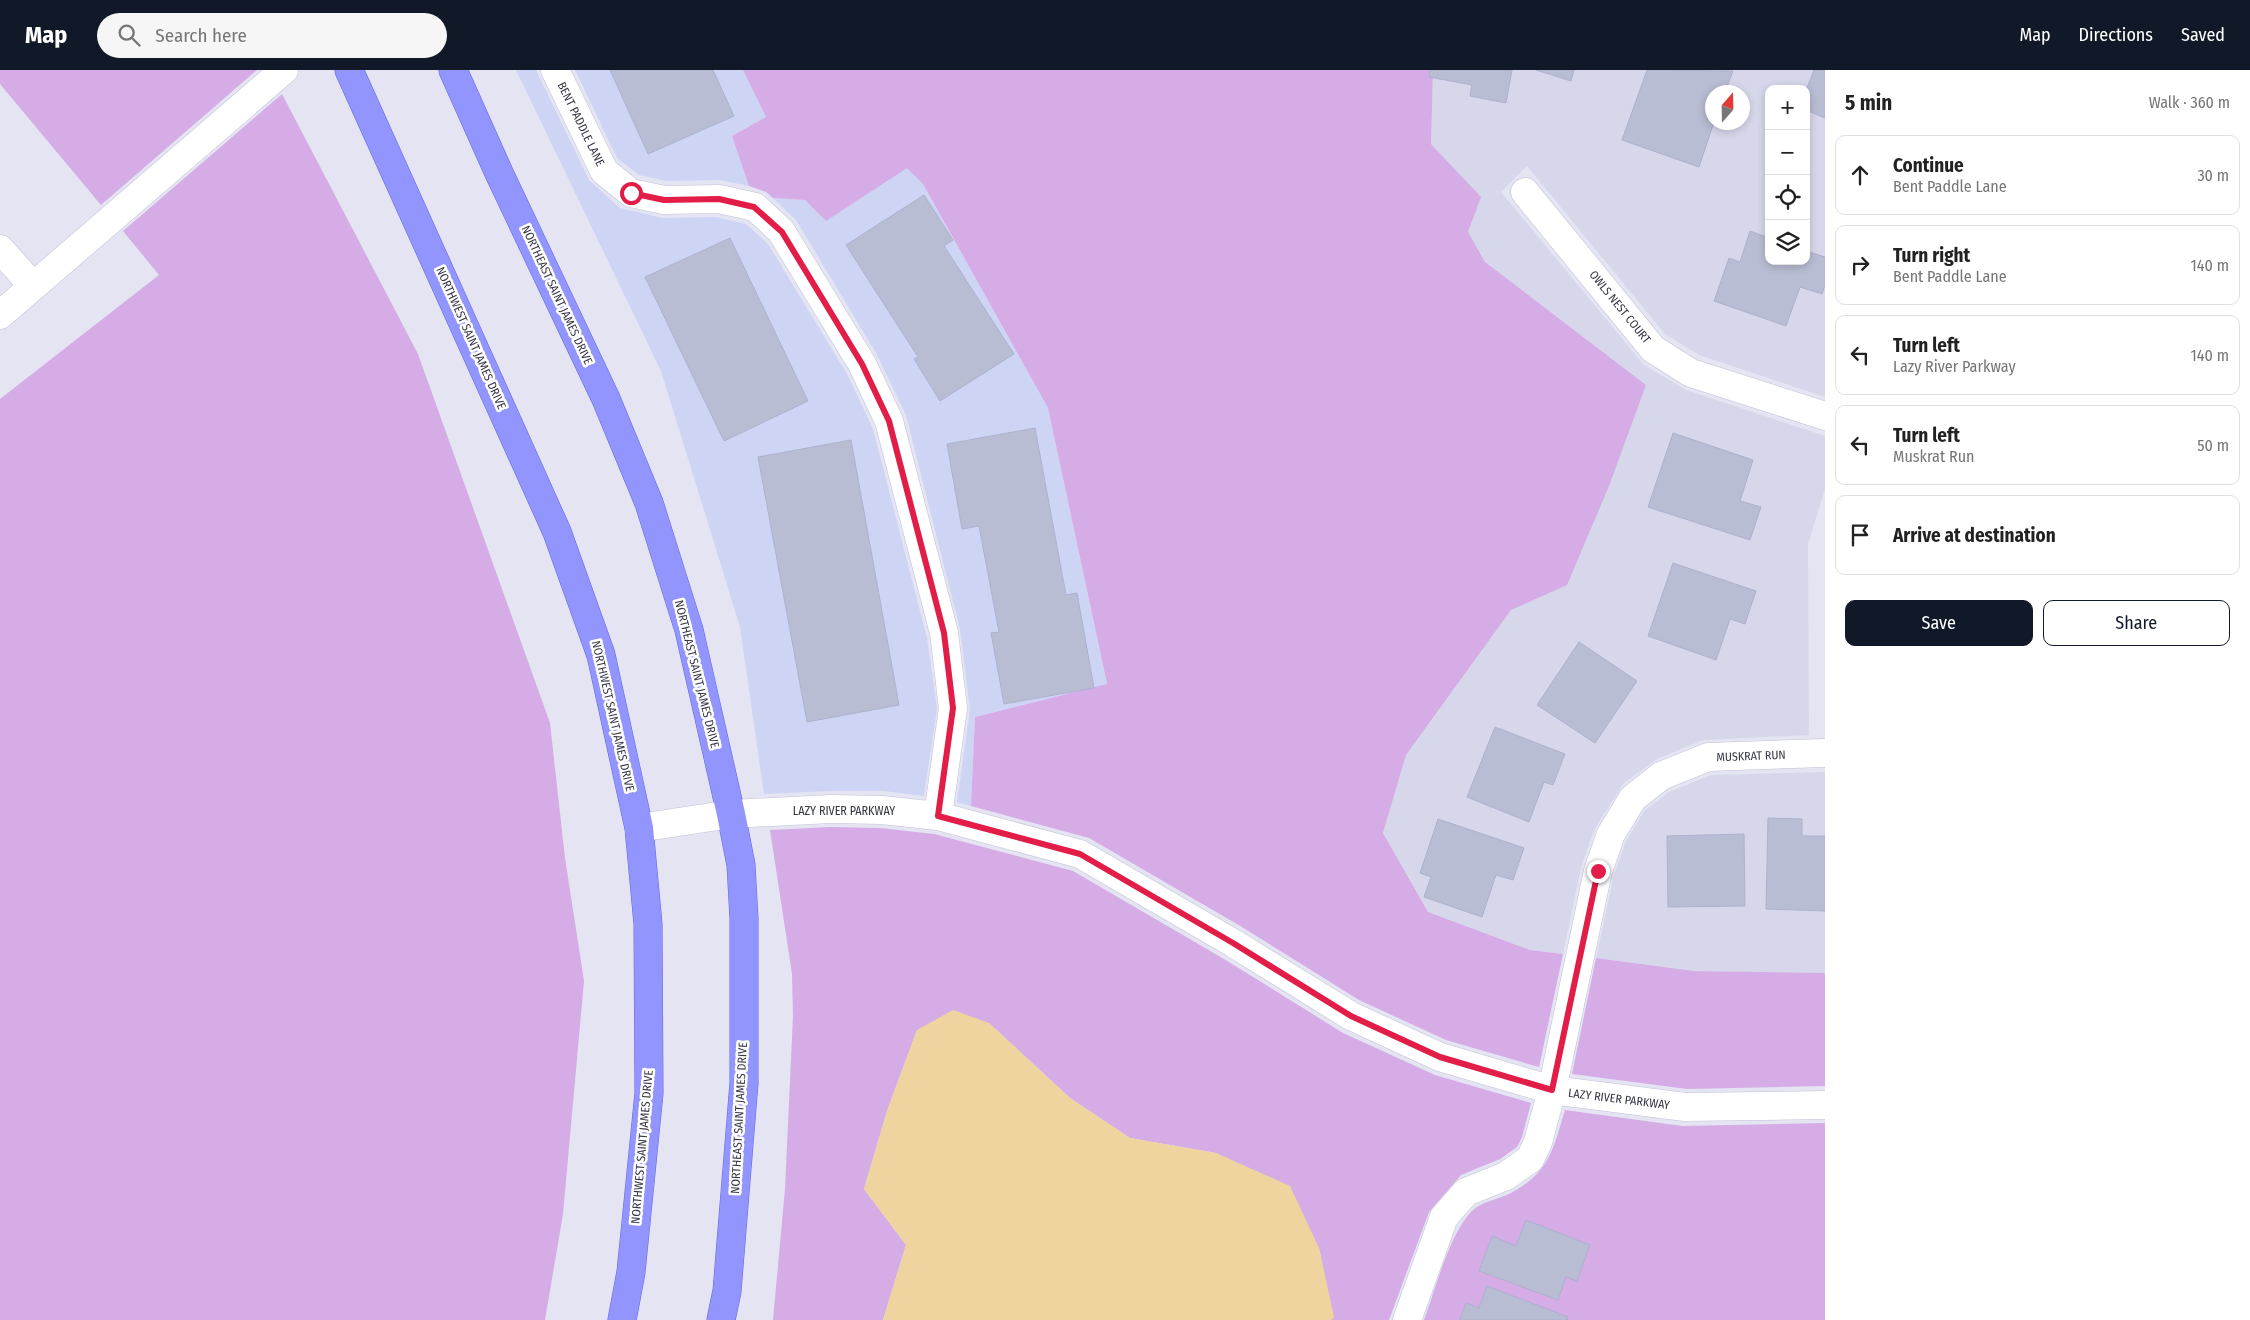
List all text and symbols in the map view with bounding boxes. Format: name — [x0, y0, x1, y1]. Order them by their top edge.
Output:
search box — [97, 13, 447, 58]
text: Map — [25, 21, 67, 49]
icon: search — [115, 21, 143, 49]
text: Search here — [155, 24, 247, 47]
text: Map — [2019, 24, 2051, 46]
text: Directions — [2079, 24, 2153, 46]
text: Saved — [2181, 24, 2225, 46]
street label: BENT PADDLE LANE — [555, 80, 608, 169]
north arrow — [1705, 85, 1750, 130]
map controls — [1765, 85, 1810, 265]
button: + — [1765, 85, 1810, 130]
text: 5 min — [1845, 90, 1892, 116]
text: Walk · 360 m — [2149, 93, 2230, 112]
button: − — [1765, 130, 1810, 175]
text: Continue — [1893, 154, 1964, 177]
icon: ahead — [1846, 161, 1874, 189]
text: 30 m — [2197, 166, 2229, 185]
button: locate — [1765, 175, 1810, 220]
text: Bent Paddle Lane — [1893, 177, 2007, 196]
route start — [620, 182, 643, 205]
button: layers — [1765, 220, 1810, 265]
street label: NORTHEAST SAINT JAMES DRIVE — [519, 223, 596, 367]
text: Turn right — [1893, 244, 1970, 267]
icon: right — [1846, 251, 1874, 279]
text: 140 m — [2191, 256, 2229, 275]
street label: NORTHWEST SAINT JAMES DRIVE — [433, 265, 509, 412]
text: Bent Paddle Lane — [1893, 267, 2007, 286]
street label: OWLS NEST COURT — [1586, 268, 1654, 347]
text: Turn left — [1893, 334, 1960, 357]
icon: left — [1846, 341, 1874, 369]
text: 140 m — [2191, 346, 2229, 365]
text: Lazy River Parkway — [1893, 357, 2016, 376]
text: Turn left — [1893, 424, 1960, 447]
icon: left — [1846, 431, 1874, 459]
text: 50 m — [2197, 436, 2229, 455]
text: Muskrat Run — [1893, 447, 1974, 466]
icon: arrive — [1846, 521, 1874, 549]
text: Arrive at destination — [1893, 524, 2056, 547]
street label: NORTHEAST SAINT JAMES DRIVE — [672, 599, 722, 750]
button: Save — [1845, 600, 2033, 646]
button: Share — [2043, 600, 2230, 646]
street label: NORTHWEST SAINT JAMES DRIVE — [589, 639, 637, 793]
street label: MUSKRAT RUN — [1716, 748, 1786, 764]
street label: LAZY RIVER PARKWAY — [793, 804, 895, 818]
route end — [1587, 860, 1610, 883]
street label: NORTHEAST SAINT JAMES DRIVE — [728, 1041, 750, 1194]
street label: NORTHWEST SAINT JAMES DRIVE — [628, 1069, 656, 1224]
street label: LAZY RIVER PARKWAY — [1567, 1086, 1671, 1112]

